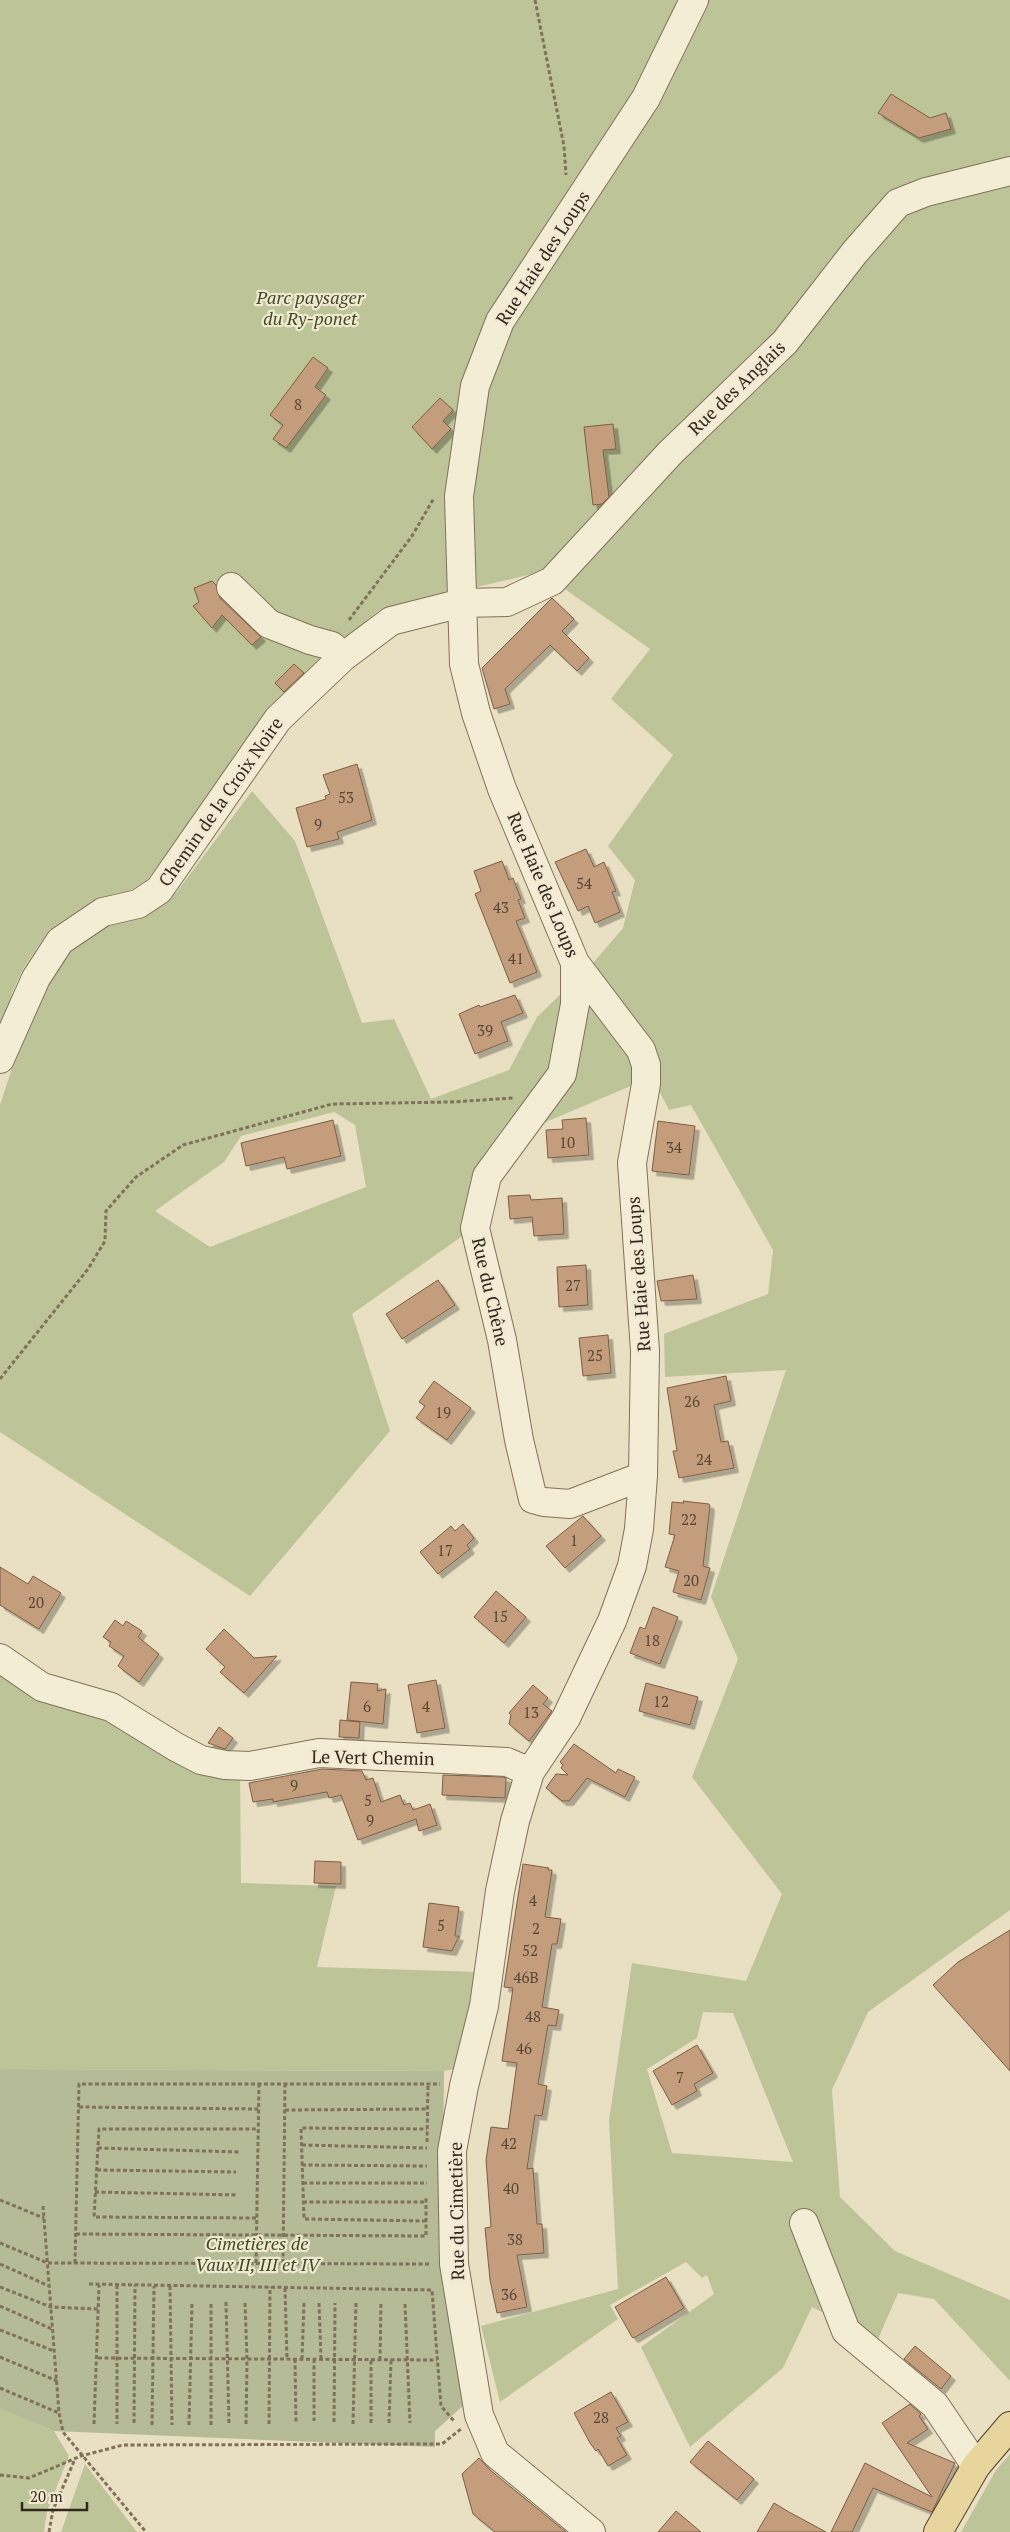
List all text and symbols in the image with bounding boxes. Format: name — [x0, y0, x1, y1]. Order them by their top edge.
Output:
street label: Rue Haie des Loups — [490, 186, 595, 329]
park label: Parc paysager du Ry-ponet — [255, 285, 365, 330]
street label: Rue des Anglais — [683, 335, 790, 440]
house number: 8 — [294, 394, 302, 414]
street label: Chemin de la Croix Noire — [153, 712, 288, 891]
house number: 53 — [338, 787, 354, 807]
street label: Rue Haie des Loups — [502, 808, 585, 961]
house number: 9 — [314, 814, 322, 834]
house number: 54 — [576, 873, 592, 893]
house number: 43 — [493, 897, 509, 917]
house number: 41 — [508, 948, 524, 968]
house number: 39 — [477, 1020, 493, 1040]
house number: 10 — [559, 1132, 575, 1152]
house number: 34 — [666, 1137, 682, 1157]
street label: Rue Haie des Loups — [621, 1196, 655, 1353]
street label: Rue du Chêne — [467, 1235, 515, 1348]
house number: 27 — [565, 1275, 581, 1295]
house number: 25 — [587, 1345, 603, 1365]
house number: 26 — [684, 1391, 700, 1411]
house number: 19 — [435, 1402, 451, 1422]
house number: 24 — [696, 1449, 712, 1469]
house number: 22 — [681, 1509, 697, 1529]
house number: 1 — [570, 1530, 578, 1550]
house number: 17 — [437, 1540, 453, 1560]
house number: 20 — [683, 1570, 699, 1590]
house number: 20 — [28, 1592, 44, 1612]
house number: 15 — [492, 1606, 508, 1626]
house number: 18 — [644, 1630, 660, 1650]
house number: 12 — [653, 1691, 669, 1711]
house number: 6 — [363, 1696, 371, 1716]
house number: 4 — [422, 1696, 430, 1716]
house number: 13 — [523, 1702, 539, 1722]
street label: Le Vert Chemin — [311, 1744, 435, 1770]
house number: 9 — [290, 1775, 298, 1795]
house number: 5 — [364, 1790, 372, 1810]
house number: 9 — [366, 1810, 374, 1830]
house number: 4 — [529, 1890, 537, 1910]
house number: 5 — [437, 1915, 445, 1935]
house number: 2 — [532, 1918, 540, 1938]
house number: 52 — [522, 1940, 538, 1960]
house number: 46B — [513, 1967, 539, 1987]
house number: 48 — [525, 2006, 541, 2026]
house number: 46 — [516, 2038, 532, 2058]
house number: 7 — [676, 2067, 684, 2087]
house number: 42 — [501, 2133, 517, 2153]
street label: Rue du Cimetière — [443, 2141, 469, 2281]
house number: 40 — [503, 2178, 519, 2198]
house number: 38 — [507, 2229, 523, 2249]
park label: Cimetières de Vaux II, III et IV — [195, 2231, 322, 2276]
house number: 36 — [501, 2284, 517, 2304]
house number: 28 — [593, 2407, 609, 2427]
scale bar — [22, 2480, 88, 2512]
text: 20 m — [30, 2486, 63, 2506]

